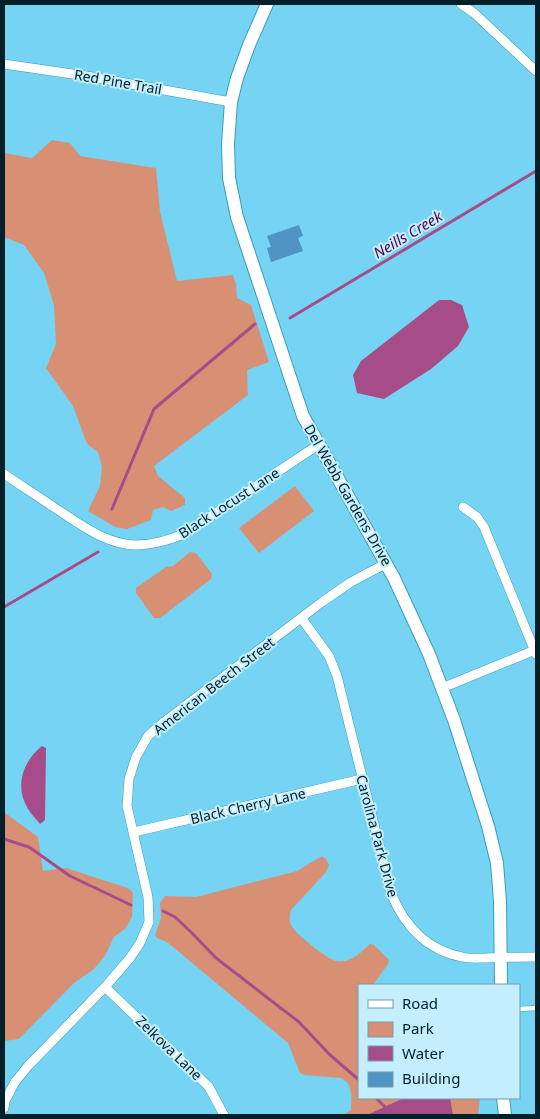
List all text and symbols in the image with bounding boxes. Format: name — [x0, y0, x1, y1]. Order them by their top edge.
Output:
street label: Red Pine Trail — [73, 64, 163, 99]
water label: Neills Creek — [369, 205, 446, 263]
street label: Del Webb Gardens Drive — [300, 420, 397, 569]
street label: Black Locust Lane — [175, 463, 283, 542]
street label: American Beech Street — [149, 632, 278, 739]
street label: Carolina Park Drive — [352, 773, 403, 899]
street label: Black Cherry Lane — [188, 783, 308, 828]
legend — [358, 984, 520, 1099]
text: Road — [402, 993, 438, 1013]
street label: Zelkova Lane — [132, 1011, 207, 1084]
text: Park — [402, 1018, 434, 1038]
text: Water — [402, 1043, 444, 1063]
text: Building — [402, 1068, 460, 1088]

